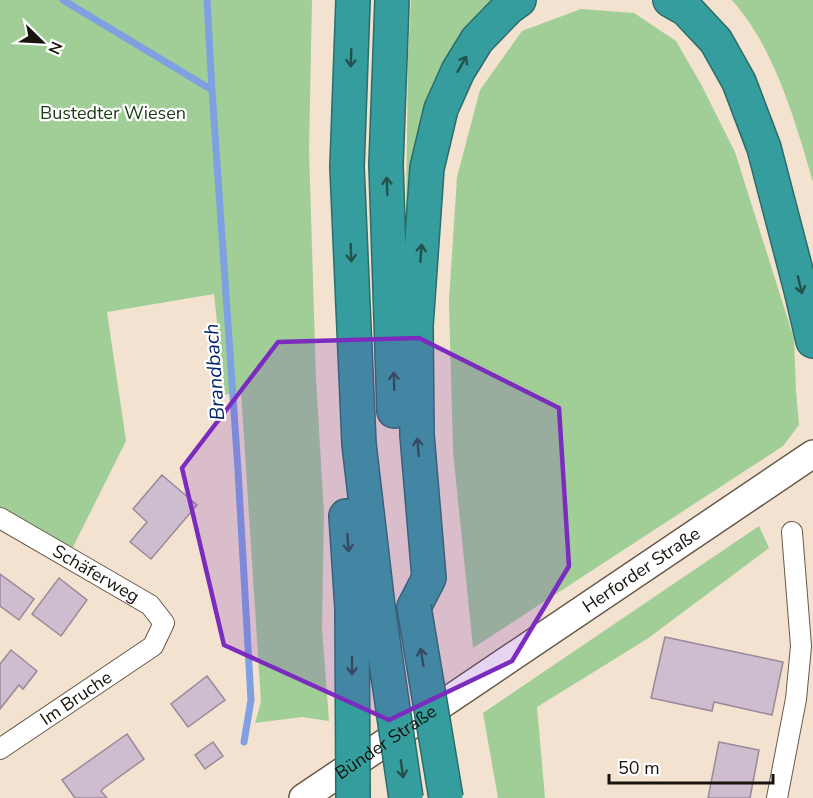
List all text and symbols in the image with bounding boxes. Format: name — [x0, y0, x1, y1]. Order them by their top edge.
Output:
north arrow — [12, 12, 72, 72]
text: N — [42, 38, 67, 58]
one-way arrow — [346, 48, 357, 68]
one-way arrow — [457, 56, 469, 73]
park label: Bustedter Wiesen — [40, 101, 186, 125]
one-way arrow — [381, 177, 393, 197]
one-way arrow — [345, 243, 356, 263]
one-way arrow — [416, 243, 427, 263]
one-way arrow — [795, 276, 806, 295]
water label: Brandbach — [198, 323, 231, 421]
one-way arrow — [388, 372, 399, 392]
one-way arrow — [412, 438, 423, 458]
street label: Herforder Straße — [578, 521, 705, 618]
one-way arrow — [343, 532, 354, 552]
street label: Schäferweg — [48, 539, 144, 608]
one-way arrow — [417, 648, 428, 668]
one-way arrow — [346, 656, 358, 676]
street label: Im Bruche — [36, 665, 116, 731]
street label: Bünder Straße — [330, 699, 441, 785]
scale bar — [609, 747, 772, 785]
text: 50 m — [618, 756, 660, 780]
one-way arrow — [396, 758, 407, 778]

